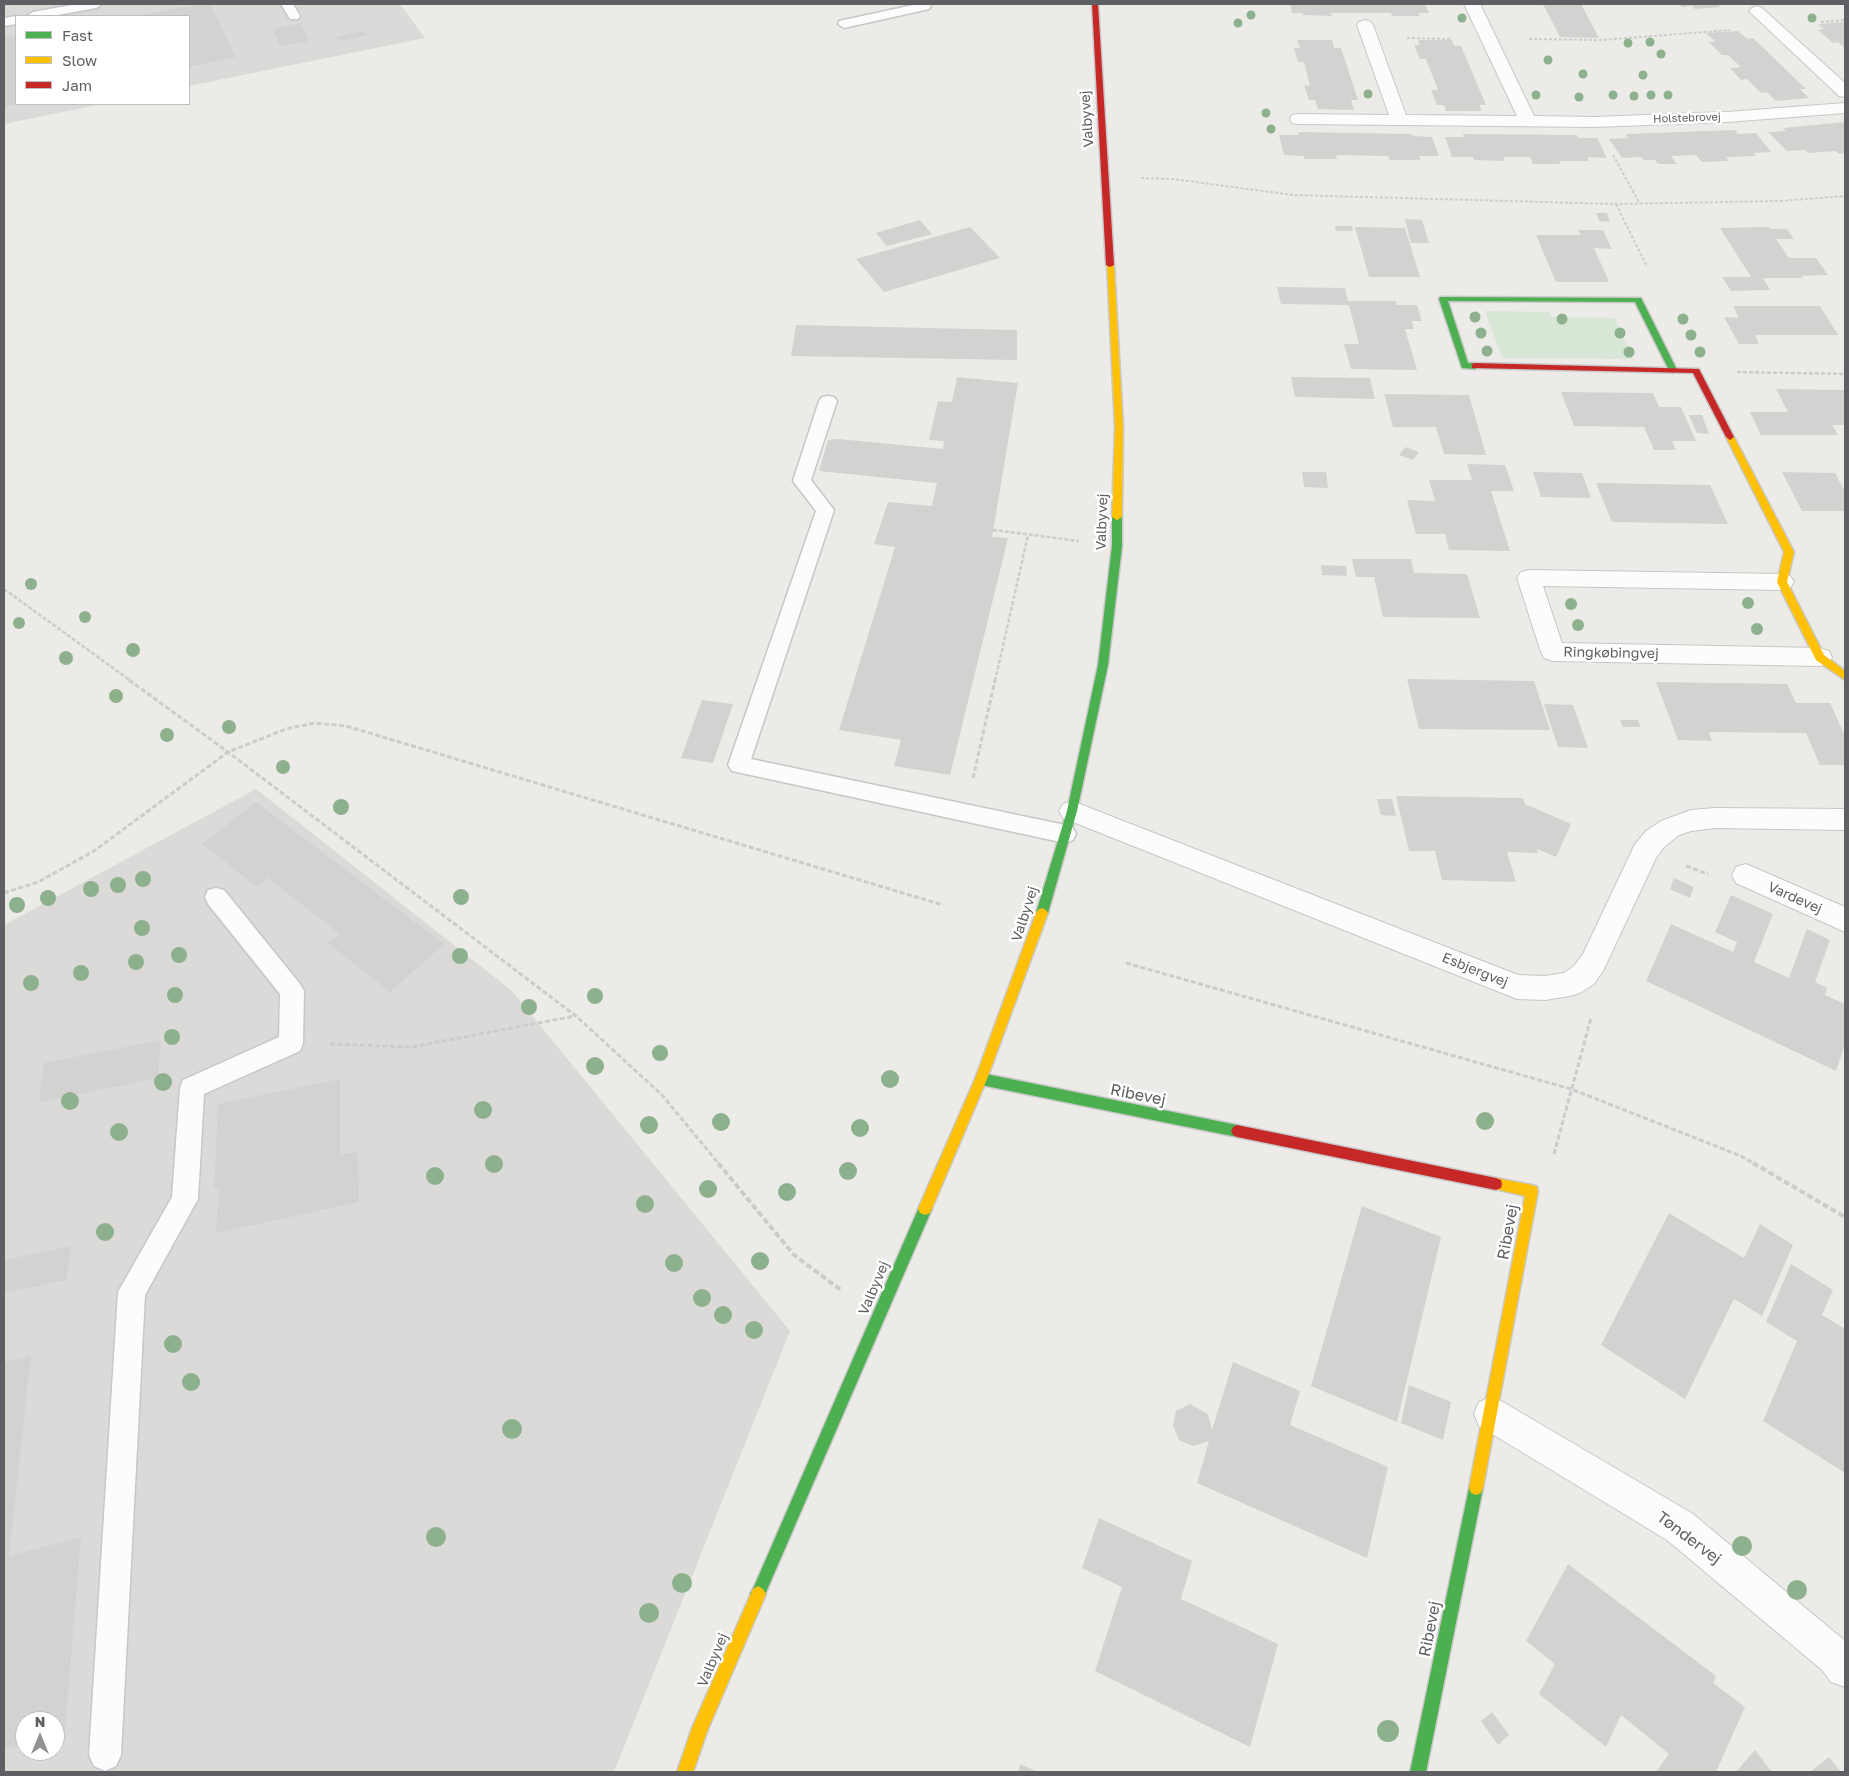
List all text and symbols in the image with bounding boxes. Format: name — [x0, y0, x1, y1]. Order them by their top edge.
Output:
legend — [15, 15, 190, 105]
text: Fast — [62, 26, 93, 44]
text: Slow — [62, 51, 97, 69]
text: Jam — [62, 76, 92, 94]
street label: Valbyvej — [1077, 90, 1097, 148]
street label: Holstebrovej — [1653, 110, 1721, 126]
street label: Valbyvej — [1093, 493, 1111, 551]
street label: Ringkøbingvej — [1563, 644, 1659, 662]
street label: Vardevej — [1765, 879, 1825, 917]
street label: Valbyvej — [1008, 884, 1042, 944]
street label: Esbjergvej — [1439, 949, 1511, 991]
street label: Ribevej — [1109, 1080, 1167, 1110]
street label: Ribevej — [1494, 1203, 1522, 1261]
street label: Valbyvej — [855, 1259, 893, 1317]
street label: Tøndervej — [1653, 1507, 1725, 1569]
street label: Ribevej — [1415, 1600, 1445, 1658]
street label: Valbyvej — [694, 1631, 732, 1689]
north arrow — [15, 1711, 65, 1761]
text: N — [35, 1713, 45, 1730]

